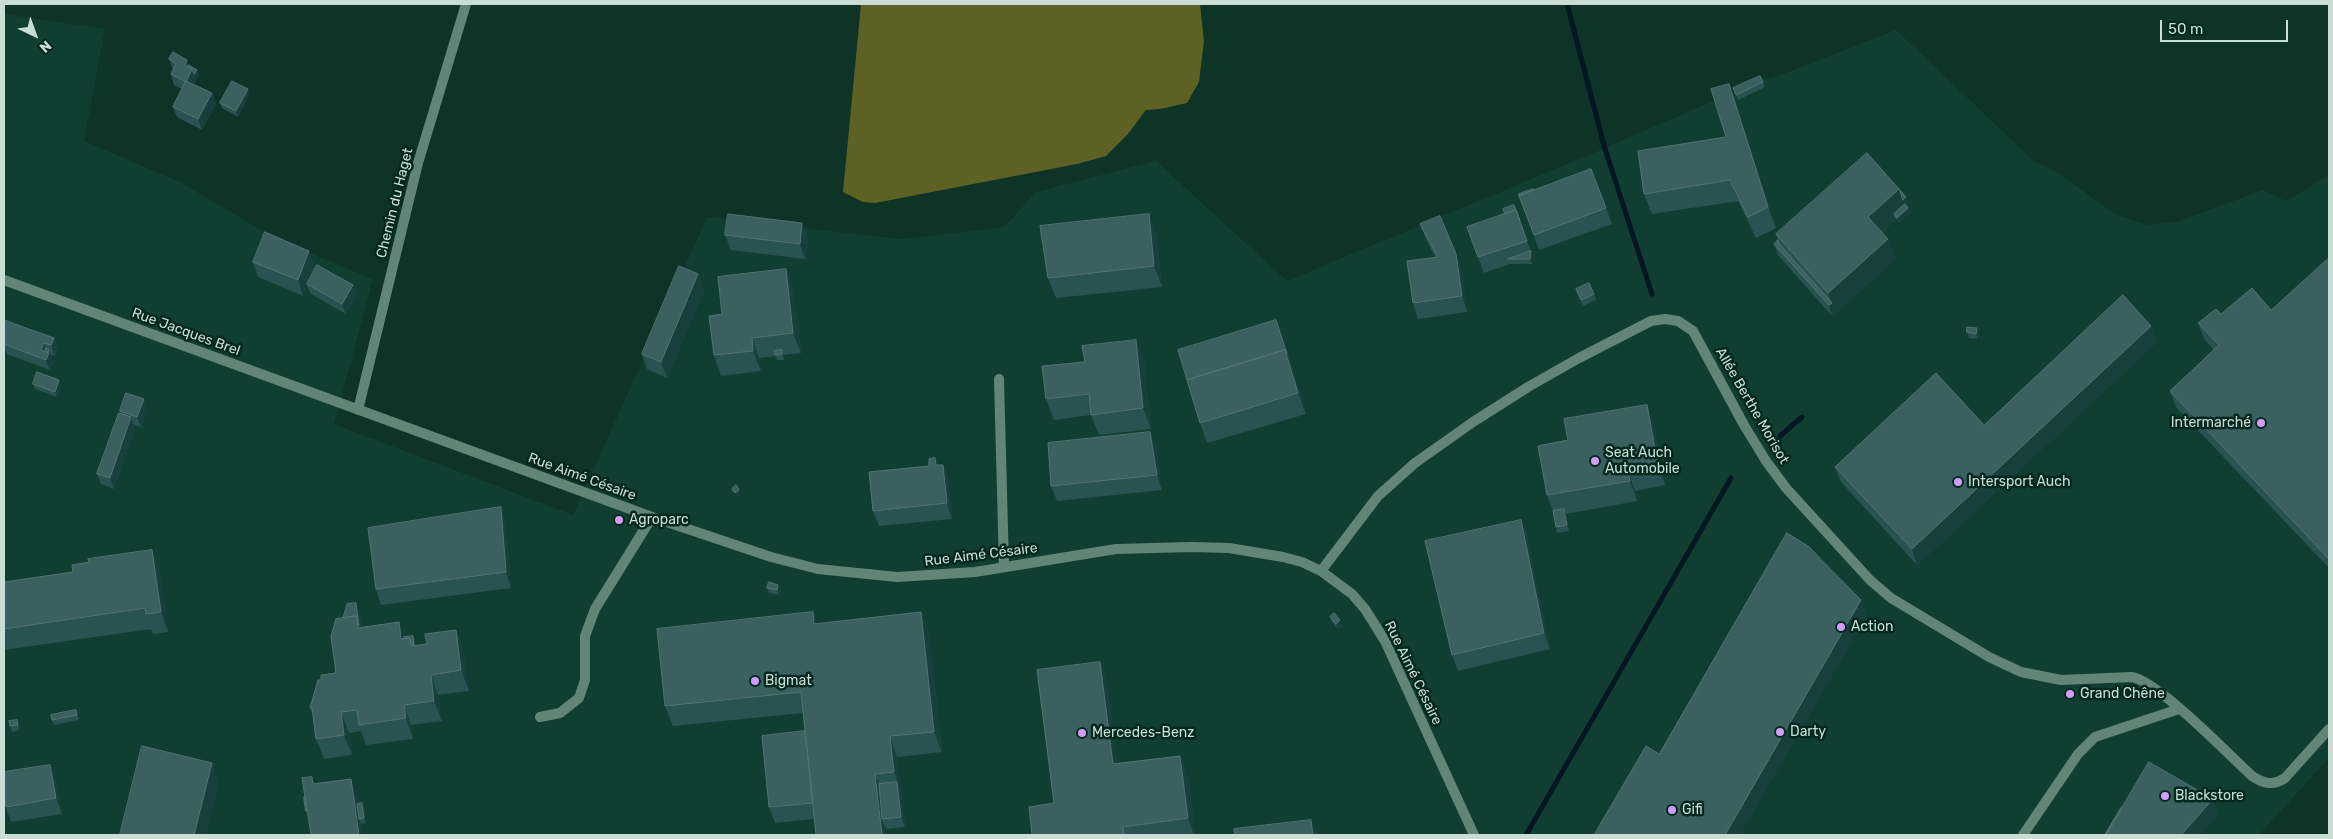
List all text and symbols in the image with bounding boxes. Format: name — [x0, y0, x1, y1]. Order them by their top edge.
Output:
north arrow — [10, 10, 60, 60]
scale bar — [2163, 10, 2290, 42]
text: 50 m — [2168, 20, 2203, 38]
text: N — [36, 37, 55, 56]
street label: Chemin du Haget — [373, 146, 417, 260]
street label: Rue Jacques Brel — [130, 305, 242, 359]
street label: Allée Berthe Morisot — [1712, 345, 1792, 467]
place label: Intermarché — [2171, 415, 2251, 431]
marker: Intermarché — [2255, 417, 2267, 429]
place label: Seat Auch Automobile — [1605, 445, 1680, 478]
street label: Rue Aimé Césaire — [526, 450, 638, 504]
marker: Seat Auch Automobile — [1589, 455, 1601, 467]
place label: Intersport Auch — [1968, 474, 2071, 490]
marker: Intersport Auch — [1952, 476, 1964, 488]
place label: Agroparc — [629, 512, 689, 528]
marker: Agroparc — [613, 514, 625, 526]
street label: Rue Aimé Césaire — [924, 540, 1038, 570]
street label: Rue Aimé Césaire — [1381, 618, 1445, 728]
place label: Action — [1851, 619, 1893, 635]
marker: Action — [1835, 621, 1847, 633]
place label: Bigmat — [765, 673, 812, 689]
marker: Bigmat — [749, 675, 761, 687]
place label: Grand Chêne — [2080, 686, 2165, 702]
marker: Grand Chêne — [2064, 688, 2076, 700]
place label: Darty — [1790, 724, 1826, 740]
place label: Mercedes-Benz — [1092, 725, 1194, 741]
marker: Darty — [1774, 726, 1786, 738]
marker: Mercedes-Benz — [1076, 727, 1088, 739]
place label: Blackstore — [2175, 788, 2244, 804]
marker: Blackstore — [2159, 790, 2171, 802]
place label: Gifi — [1682, 802, 1703, 818]
marker: Gifi — [1666, 804, 1678, 816]

